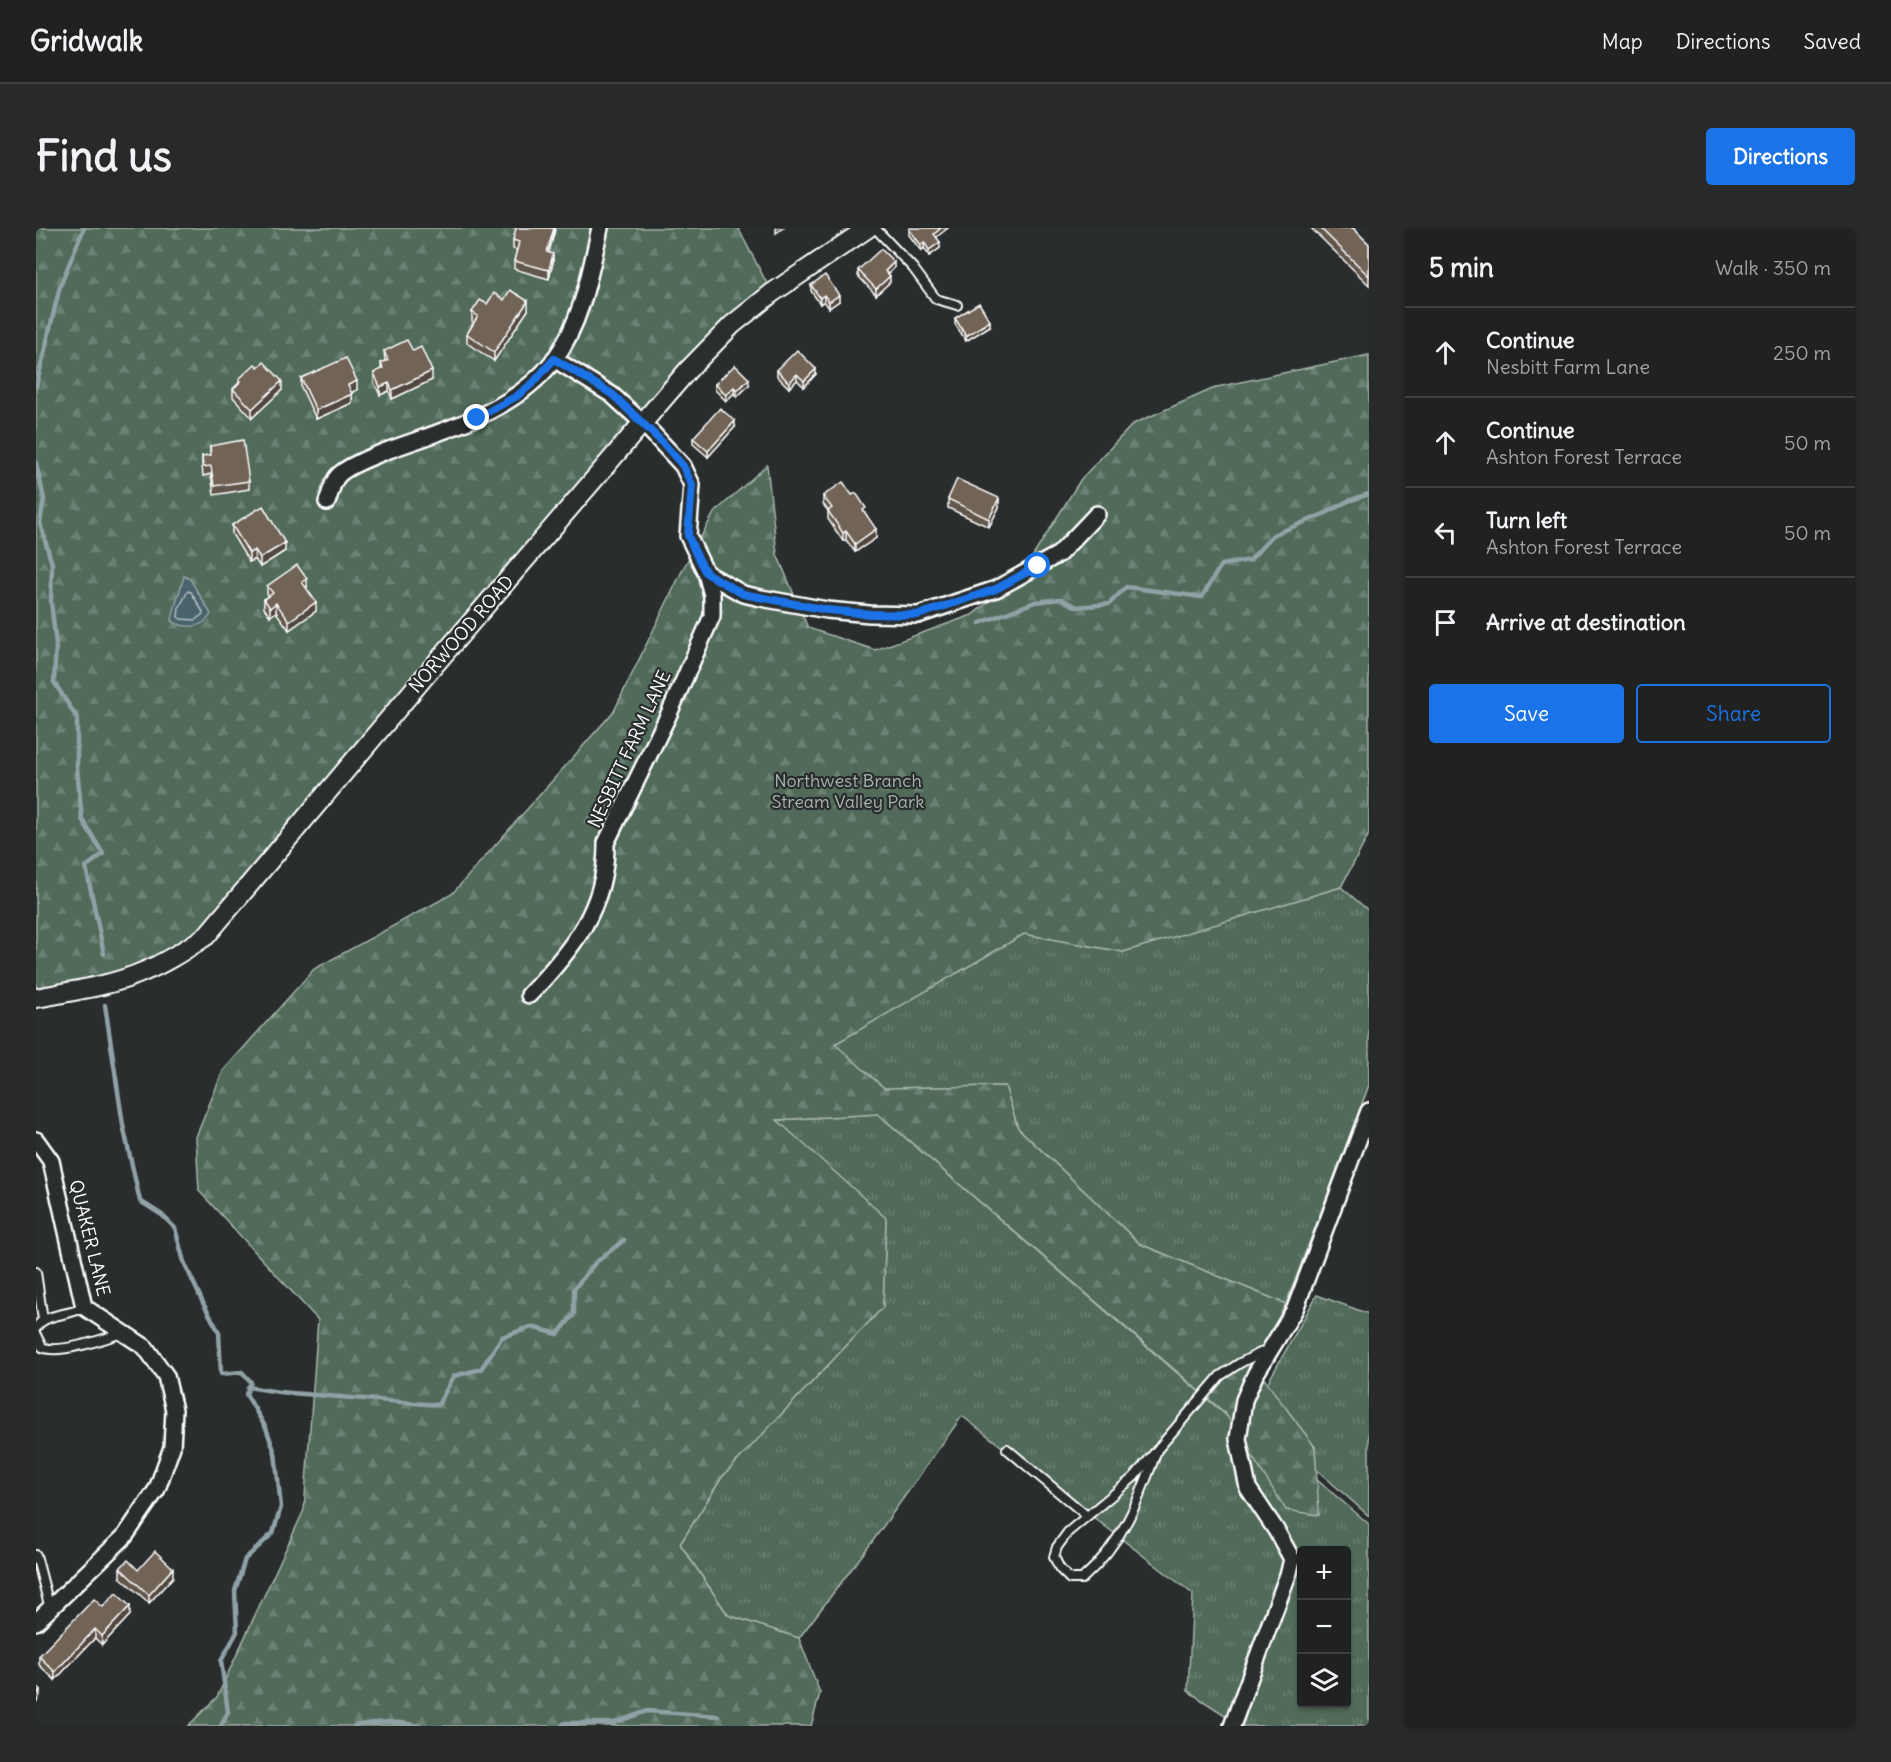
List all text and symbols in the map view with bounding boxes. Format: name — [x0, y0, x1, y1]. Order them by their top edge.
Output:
text: Gridwalk — [30, 23, 143, 59]
text: Map — [1602, 28, 1643, 55]
text: Directions — [1676, 28, 1770, 55]
text: Saved — [1803, 28, 1861, 55]
button: Directions — [1706, 128, 1855, 185]
text: Find us — [36, 130, 172, 182]
text: 5 min — [1429, 251, 1494, 284]
text: Walk · 350 m — [1715, 255, 1831, 280]
text: Continue — [1486, 326, 1575, 354]
icon: ahead — [1429, 336, 1462, 369]
text: 250 m — [1773, 340, 1831, 365]
text: Nesbitt Farm Lane — [1486, 354, 1650, 379]
route end — [463, 404, 489, 430]
text: Continue — [1486, 416, 1575, 444]
icon: ahead — [1429, 426, 1462, 459]
text: 50 m — [1784, 430, 1831, 455]
text: Ashton Forest Terrace — [1486, 444, 1682, 469]
text: Turn left — [1486, 506, 1567, 534]
icon: left — [1429, 516, 1462, 549]
text: 50 m — [1784, 520, 1831, 545]
text: Ashton Forest Terrace — [1486, 534, 1682, 559]
route start — [1024, 552, 1050, 578]
street label: NORWOOD ROAD — [404, 570, 518, 698]
icon: arrive — [1429, 606, 1462, 639]
text: Arrive at destination — [1486, 608, 1686, 636]
street label: NESBITT FARM LANE — [582, 667, 676, 831]
button: Save — [1429, 684, 1624, 743]
button: Share — [1636, 684, 1831, 743]
park label: Northwest Branch Stream Valley Park — [772, 769, 924, 813]
street label: QUAKER LANE — [64, 1177, 116, 1299]
map controls — [1297, 1546, 1351, 1708]
button: + — [1297, 1546, 1351, 1600]
button: − — [1297, 1600, 1351, 1654]
button: layers — [1297, 1654, 1351, 1708]

